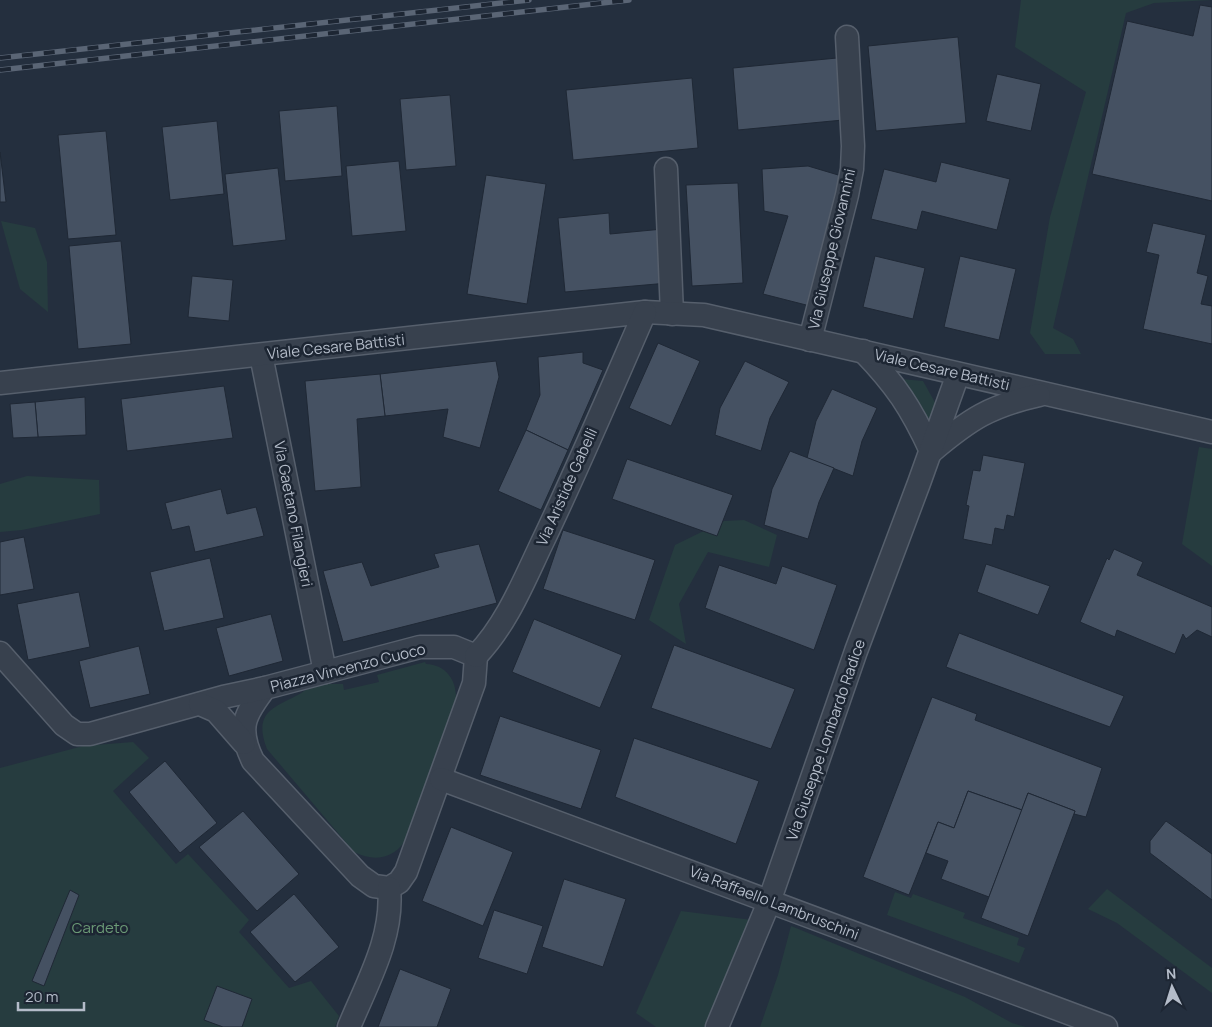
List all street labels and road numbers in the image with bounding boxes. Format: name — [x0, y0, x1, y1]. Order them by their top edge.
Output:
street label: Via Giuseppe Giovannini — [803, 166, 860, 331]
street label: Viale Cesare Battisti — [266, 329, 406, 364]
street label: Viale Cesare Battisti — [872, 344, 1012, 395]
street label: Via Aristide Gabelli — [531, 424, 602, 549]
street label: Via Gaetano Filangieri — [269, 439, 318, 589]
street label: Via Giuseppe Lombardo Radice — [781, 636, 870, 843]
street label: Piazza Vincenzo Cuoco — [268, 638, 428, 697]
street label: Via Raffaello Lambruschini — [686, 860, 862, 945]

